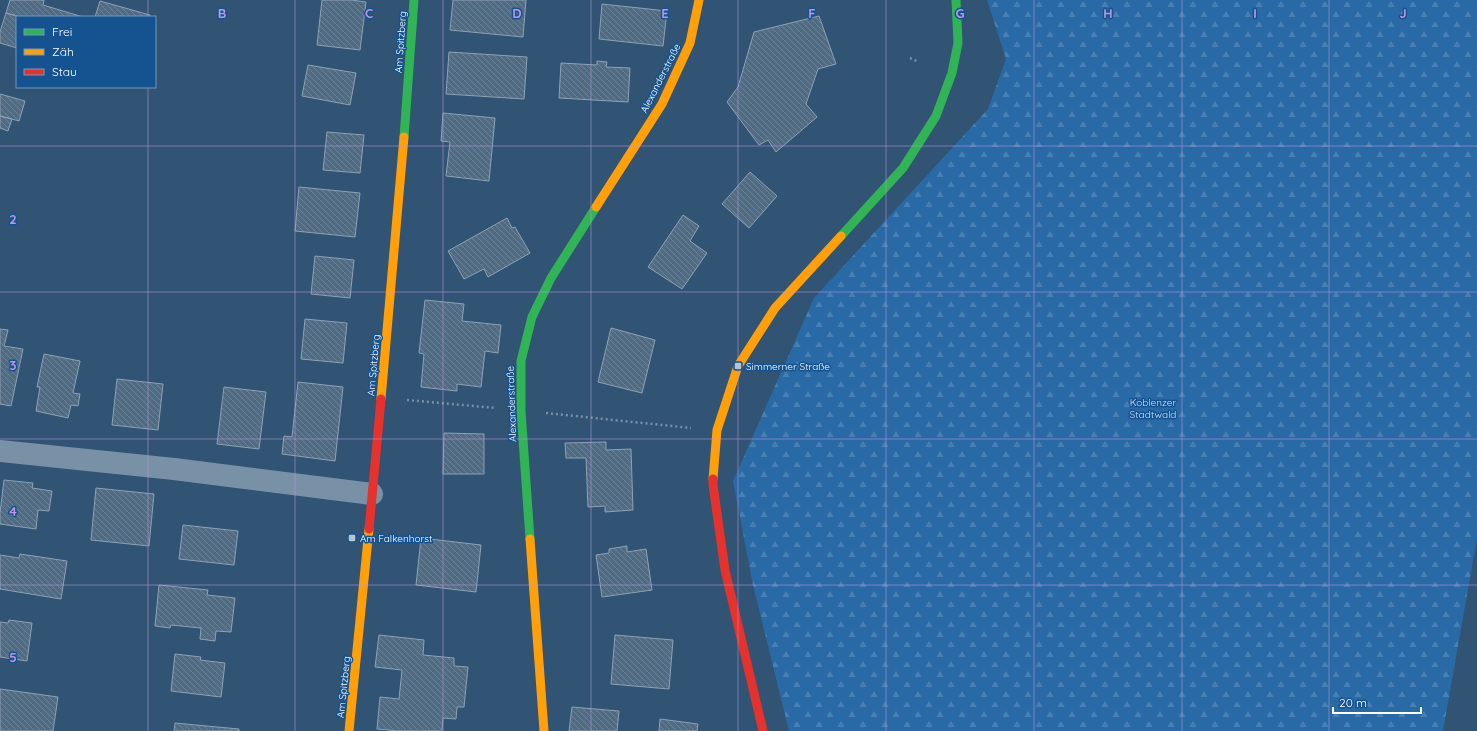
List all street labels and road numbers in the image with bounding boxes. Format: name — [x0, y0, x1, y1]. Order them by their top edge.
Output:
street label: Am Spitzberg — [392, 11, 409, 73]
street label: Alexanderstraße — [637, 41, 684, 115]
street label: Am Spitzberg — [364, 334, 383, 396]
street label: Alexanderstraße — [504, 365, 519, 442]
street label: Am Spitzberg — [334, 656, 353, 719]

